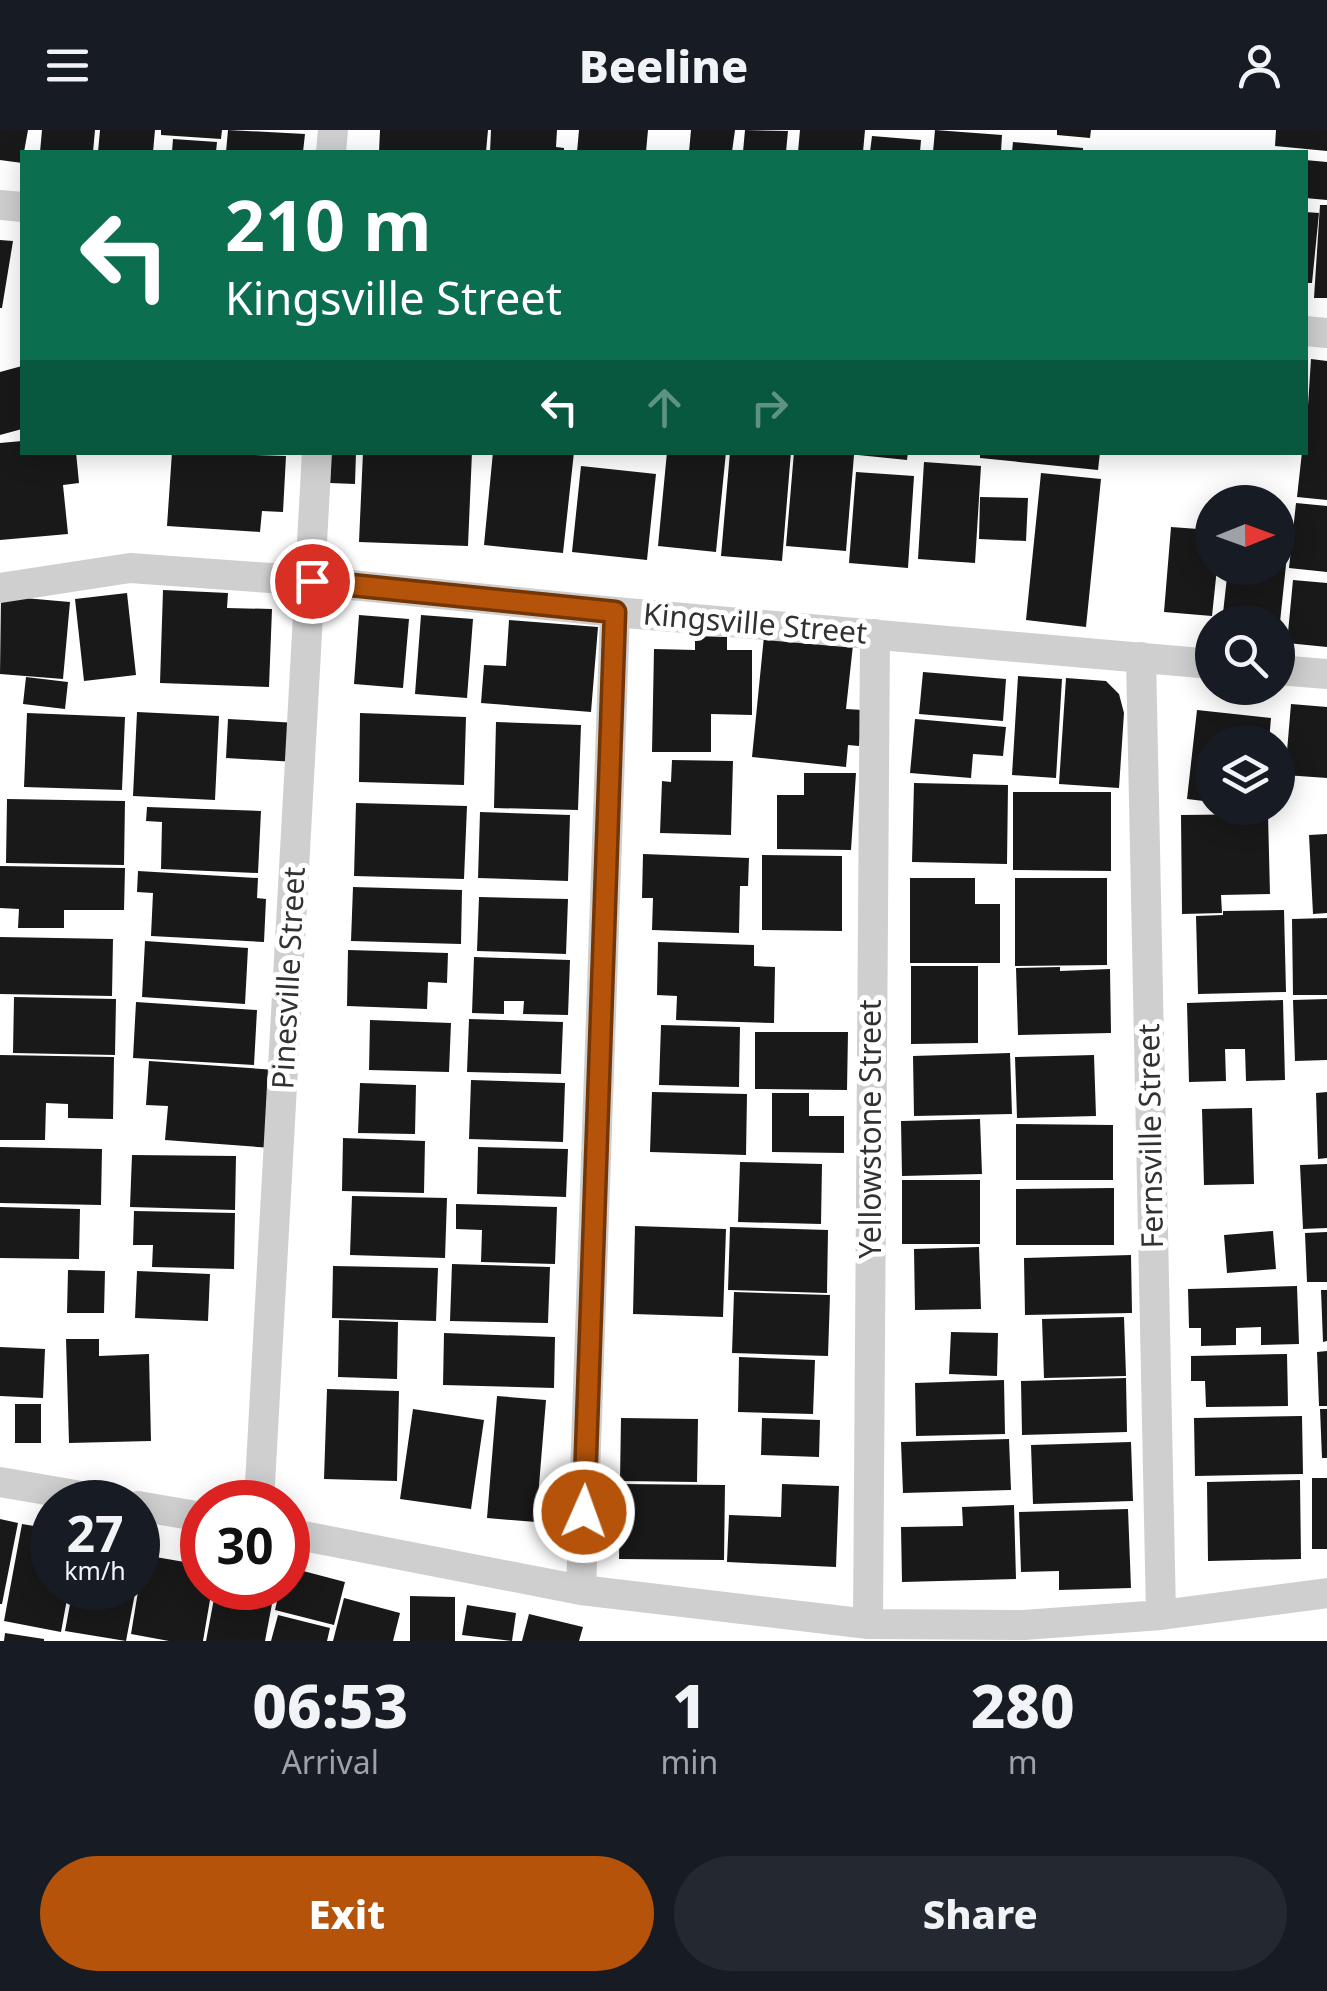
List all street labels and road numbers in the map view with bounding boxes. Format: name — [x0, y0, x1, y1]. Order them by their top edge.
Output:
street label: Kingsville Street — [641, 592, 869, 653]
street label: Pinesville Street — [261, 866, 314, 1090]
street label: Yellowstone Street — [849, 999, 890, 1259]
street label: Fernsville Street — [1127, 1023, 1172, 1249]

